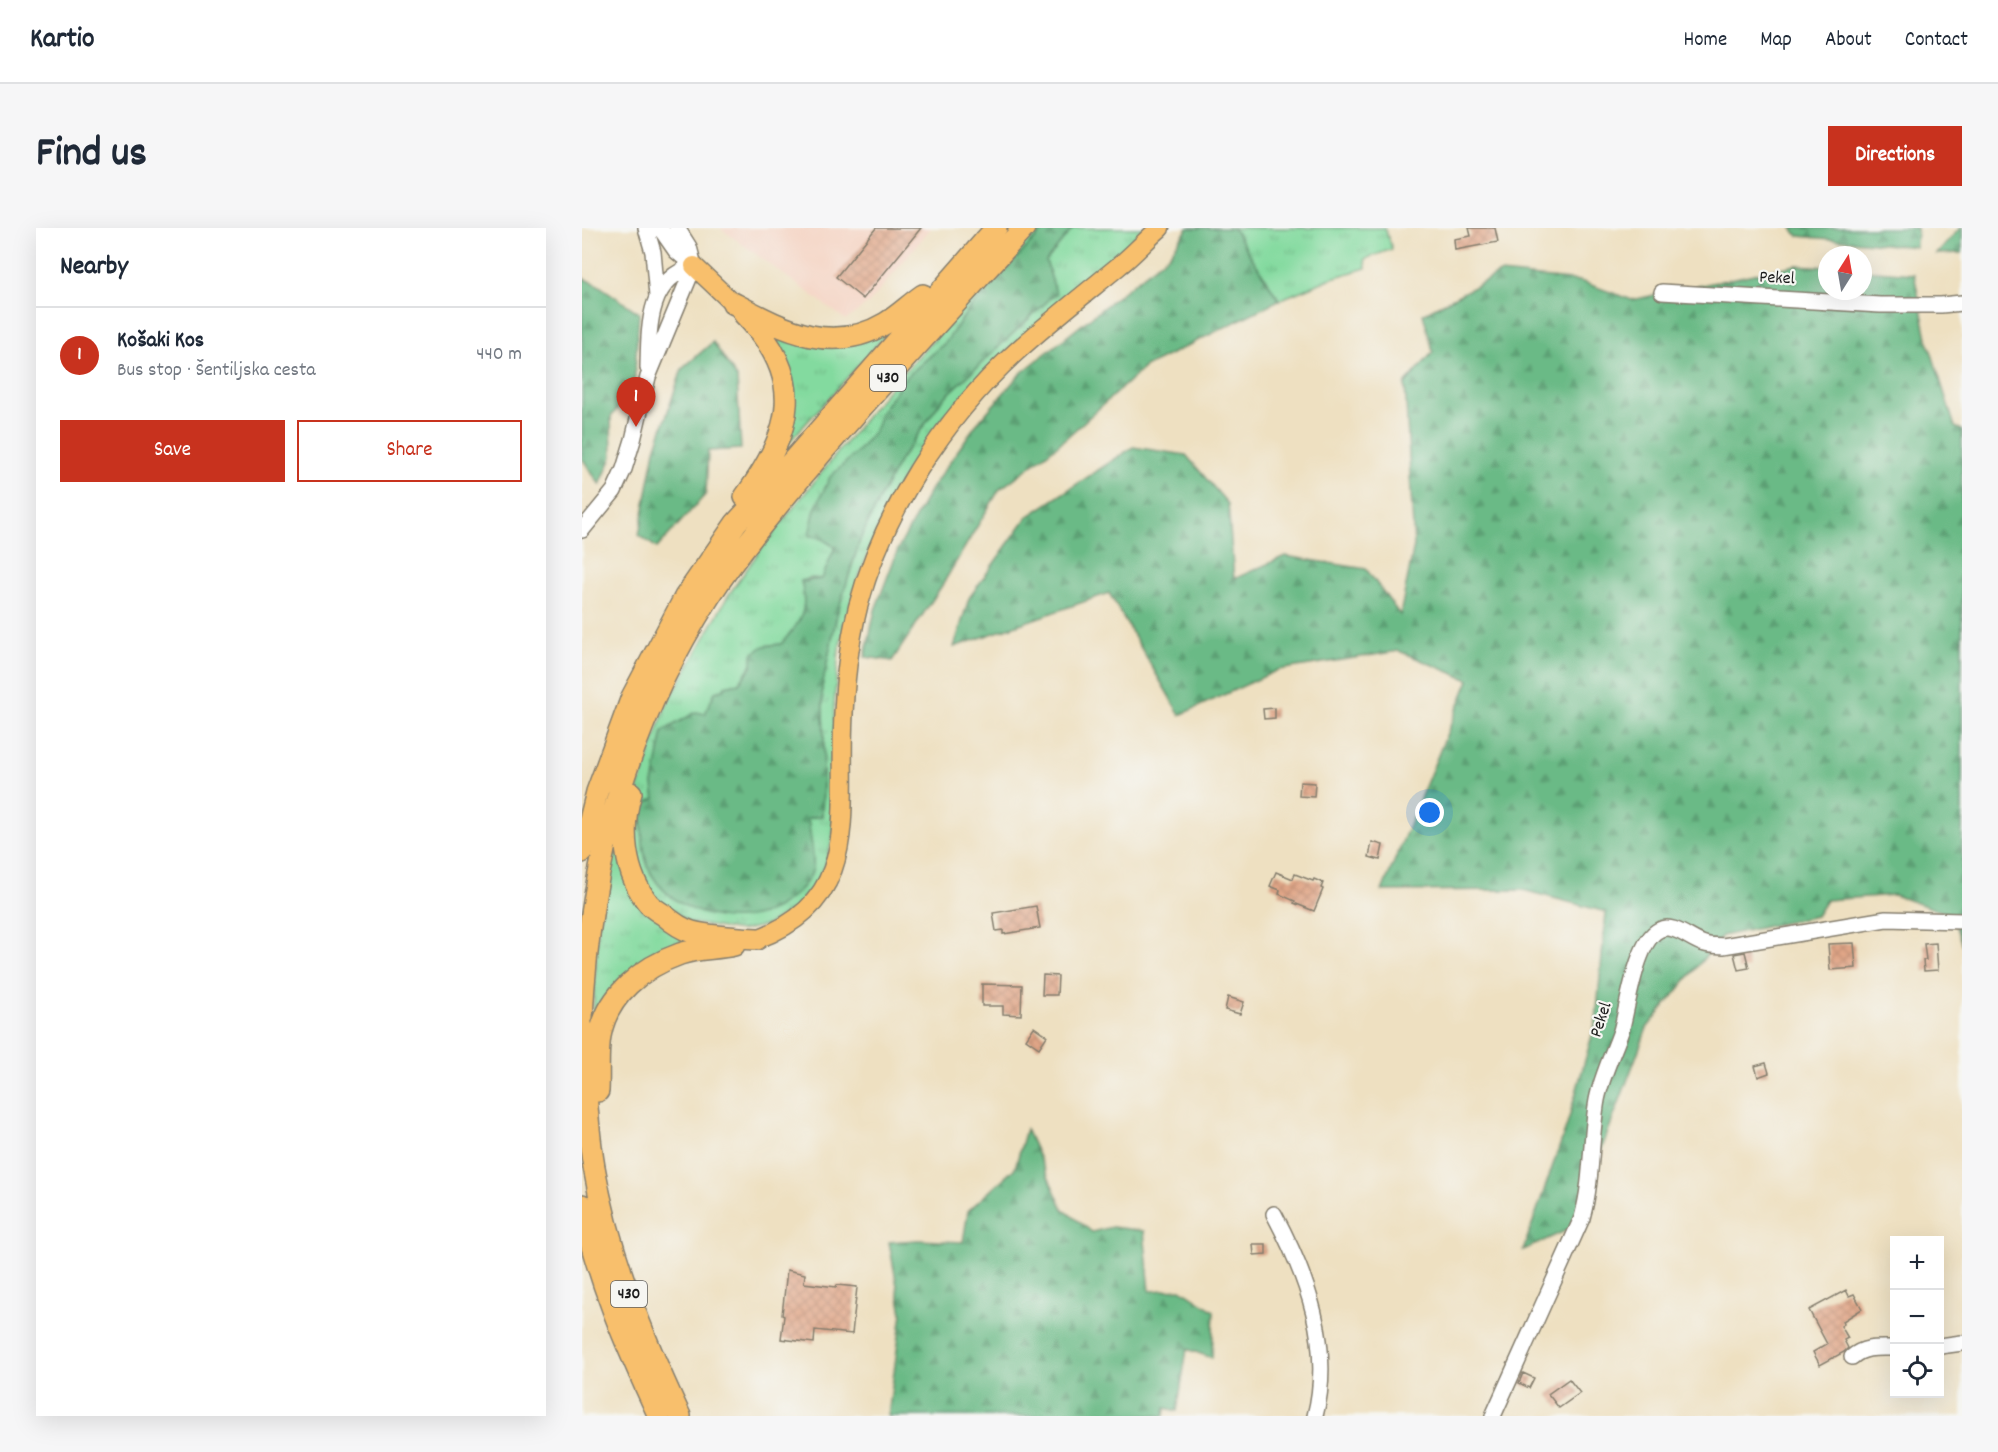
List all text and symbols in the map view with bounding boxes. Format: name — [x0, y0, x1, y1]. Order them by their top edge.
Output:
text: Kartio — [30, 21, 94, 61]
text: Home — [1683, 26, 1727, 56]
text: Map — [1760, 26, 1792, 56]
text: About — [1825, 26, 1872, 56]
text: Contact — [1905, 26, 1968, 56]
text: Find us — [36, 126, 147, 186]
button: Directions — [1828, 126, 1962, 186]
north arrow — [1818, 246, 1872, 300]
text: Nearby — [60, 249, 128, 286]
street label: Pekel — [1759, 266, 1796, 292]
text: Košaki Kos — [117, 326, 204, 357]
text: 1 — [77, 341, 82, 369]
text: 440 m — [476, 341, 522, 369]
text: Bus stop · Šentiljska cesta — [117, 357, 316, 385]
road number: 430 — [870, 365, 906, 391]
pin: 1 — [616, 378, 656, 427]
button: Save — [60, 420, 285, 482]
button: Share — [297, 420, 522, 482]
your location — [1415, 798, 1444, 827]
street label: Pekel — [1585, 998, 1620, 1041]
map controls — [1890, 1236, 1944, 1398]
button: + — [1890, 1236, 1944, 1290]
road number: 430 — [611, 1281, 647, 1307]
button: − — [1890, 1290, 1944, 1344]
button: locate — [1890, 1344, 1944, 1398]

